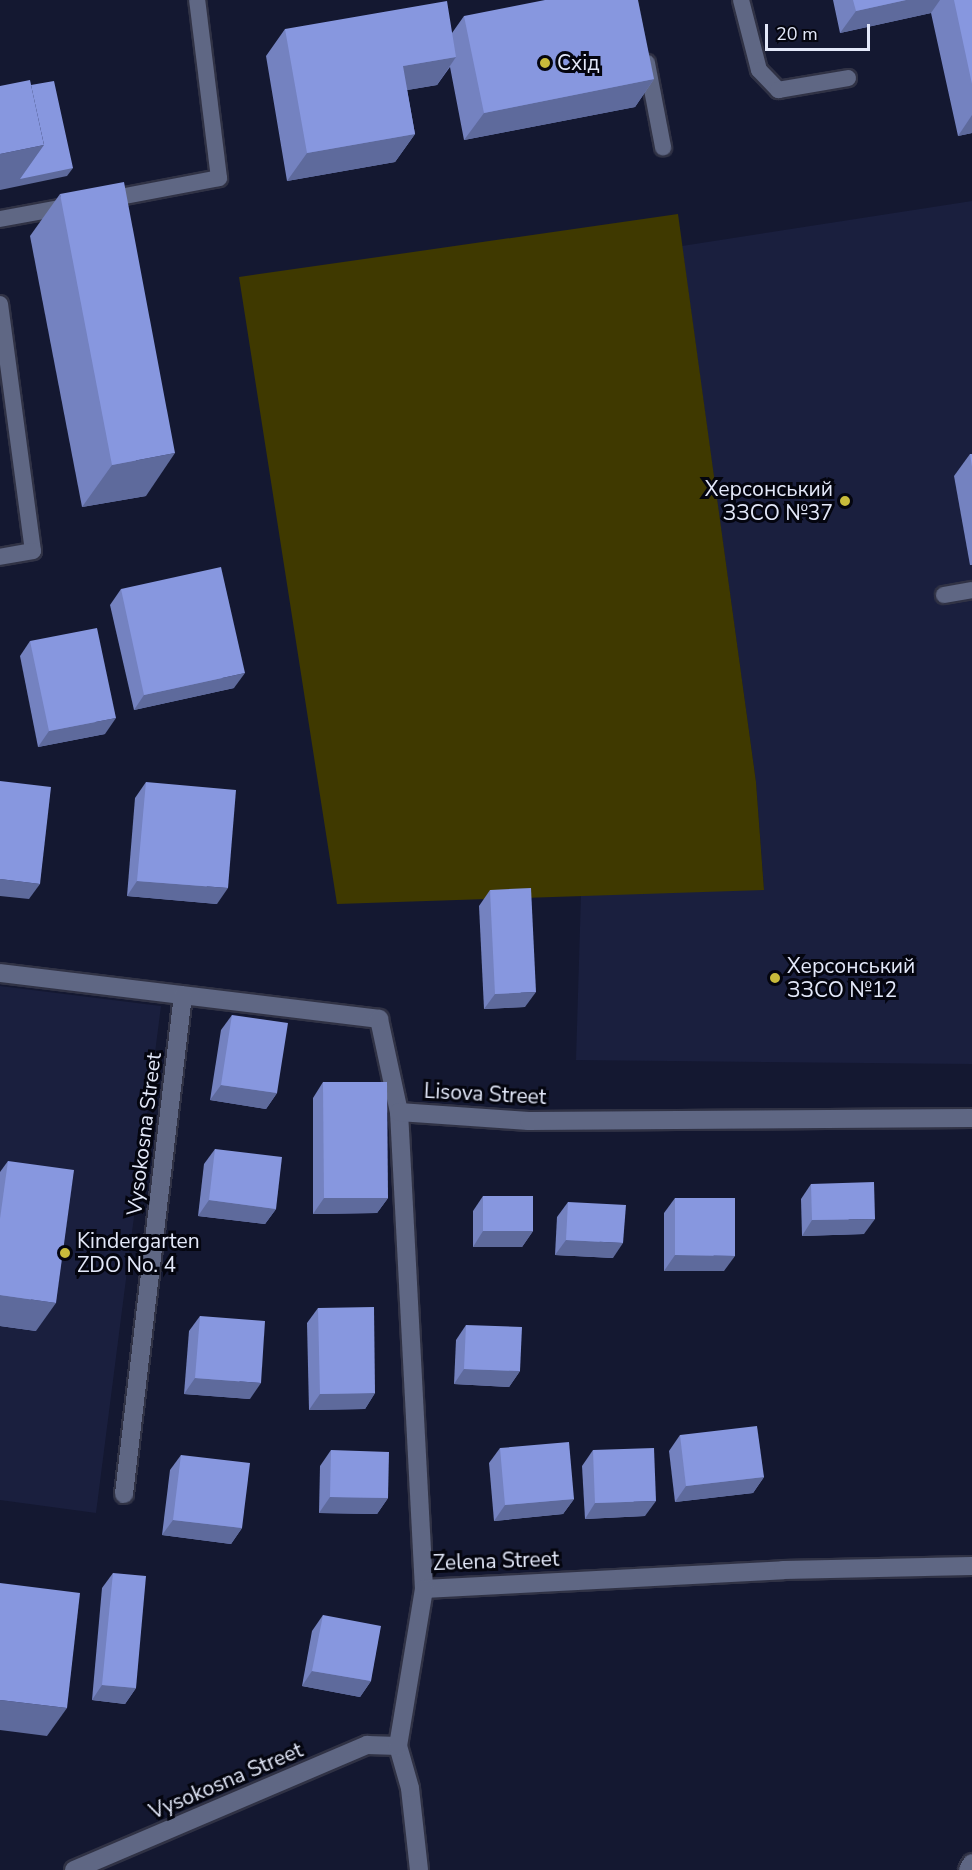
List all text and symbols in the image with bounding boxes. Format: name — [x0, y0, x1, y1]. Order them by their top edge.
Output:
scale bar — [768, 12, 873, 50]
text: 20 m — [776, 22, 818, 46]
place label: Схід — [557, 50, 600, 76]
marker: Схід — [538, 56, 552, 70]
place label: Херсонський ЗЗСО №37 — [705, 476, 833, 526]
marker: Херсонський ЗЗСО №37 — [838, 494, 852, 508]
place label: Херсонський ЗЗСО №12 — [787, 953, 915, 1003]
marker: Херсонський ЗЗСО №12 — [768, 971, 782, 985]
street label: Vysokosna Street — [121, 1051, 167, 1217]
street label: Lisova Street — [423, 1078, 547, 1110]
place label: Kindergarten ZDO No. 4 — [77, 1228, 200, 1278]
marker: Kindergarten ZDO No. 4 — [58, 1246, 72, 1260]
street label: Zelena Street — [432, 1546, 560, 1576]
street label: Vysokosna Street — [146, 1737, 306, 1825]

